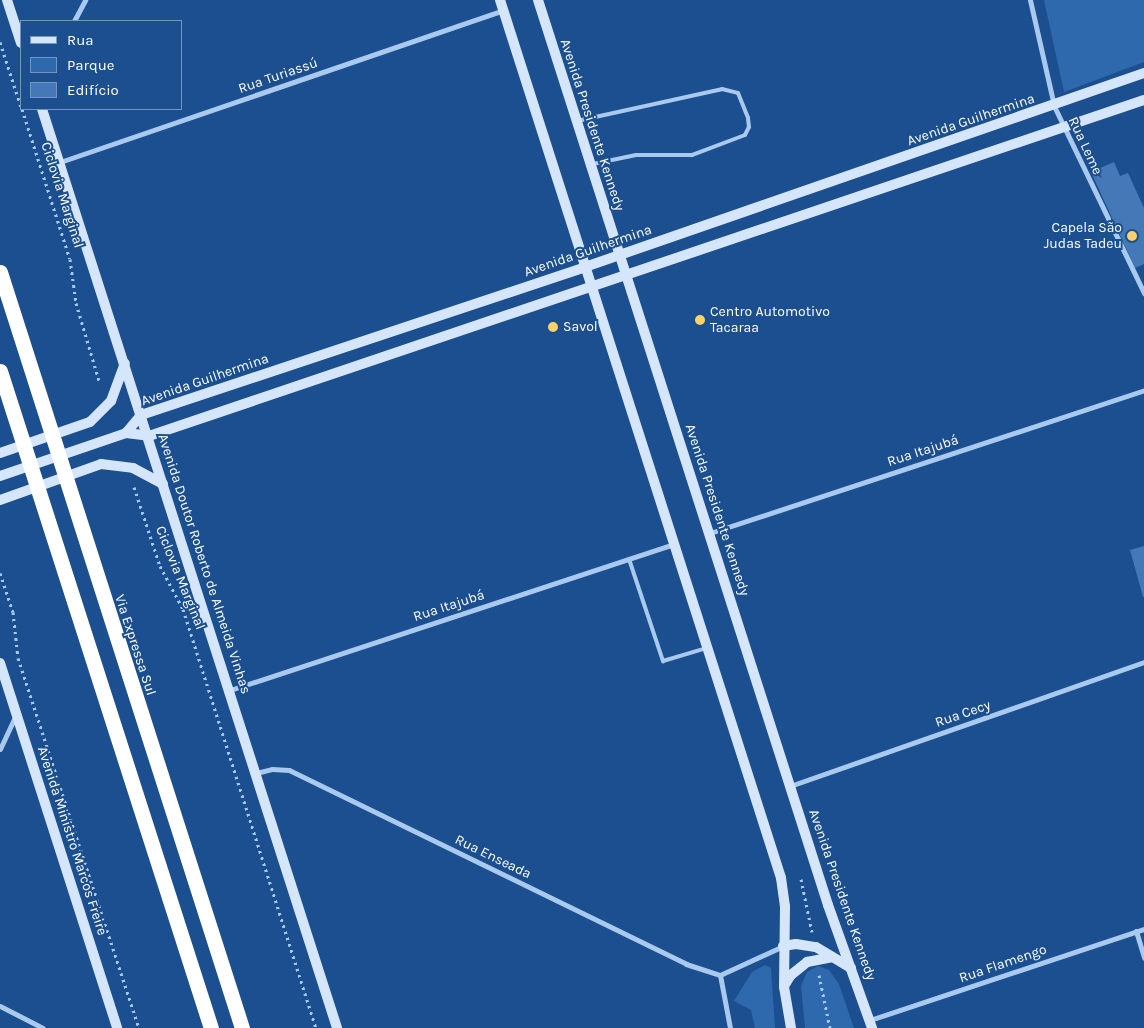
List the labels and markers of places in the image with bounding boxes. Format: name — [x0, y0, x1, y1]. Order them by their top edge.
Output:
place label: Capela São Judas Tadeu — [1044, 220, 1122, 252]
marker: Capela São Judas Tadeu — [1126, 230, 1138, 242]
place label: Centro Automotivo Tacaraa — [710, 304, 830, 336]
marker: Centro Automotivo Tacaraa — [694, 314, 706, 326]
place label: Savol — [563, 319, 598, 335]
marker: Savol — [547, 321, 559, 333]

